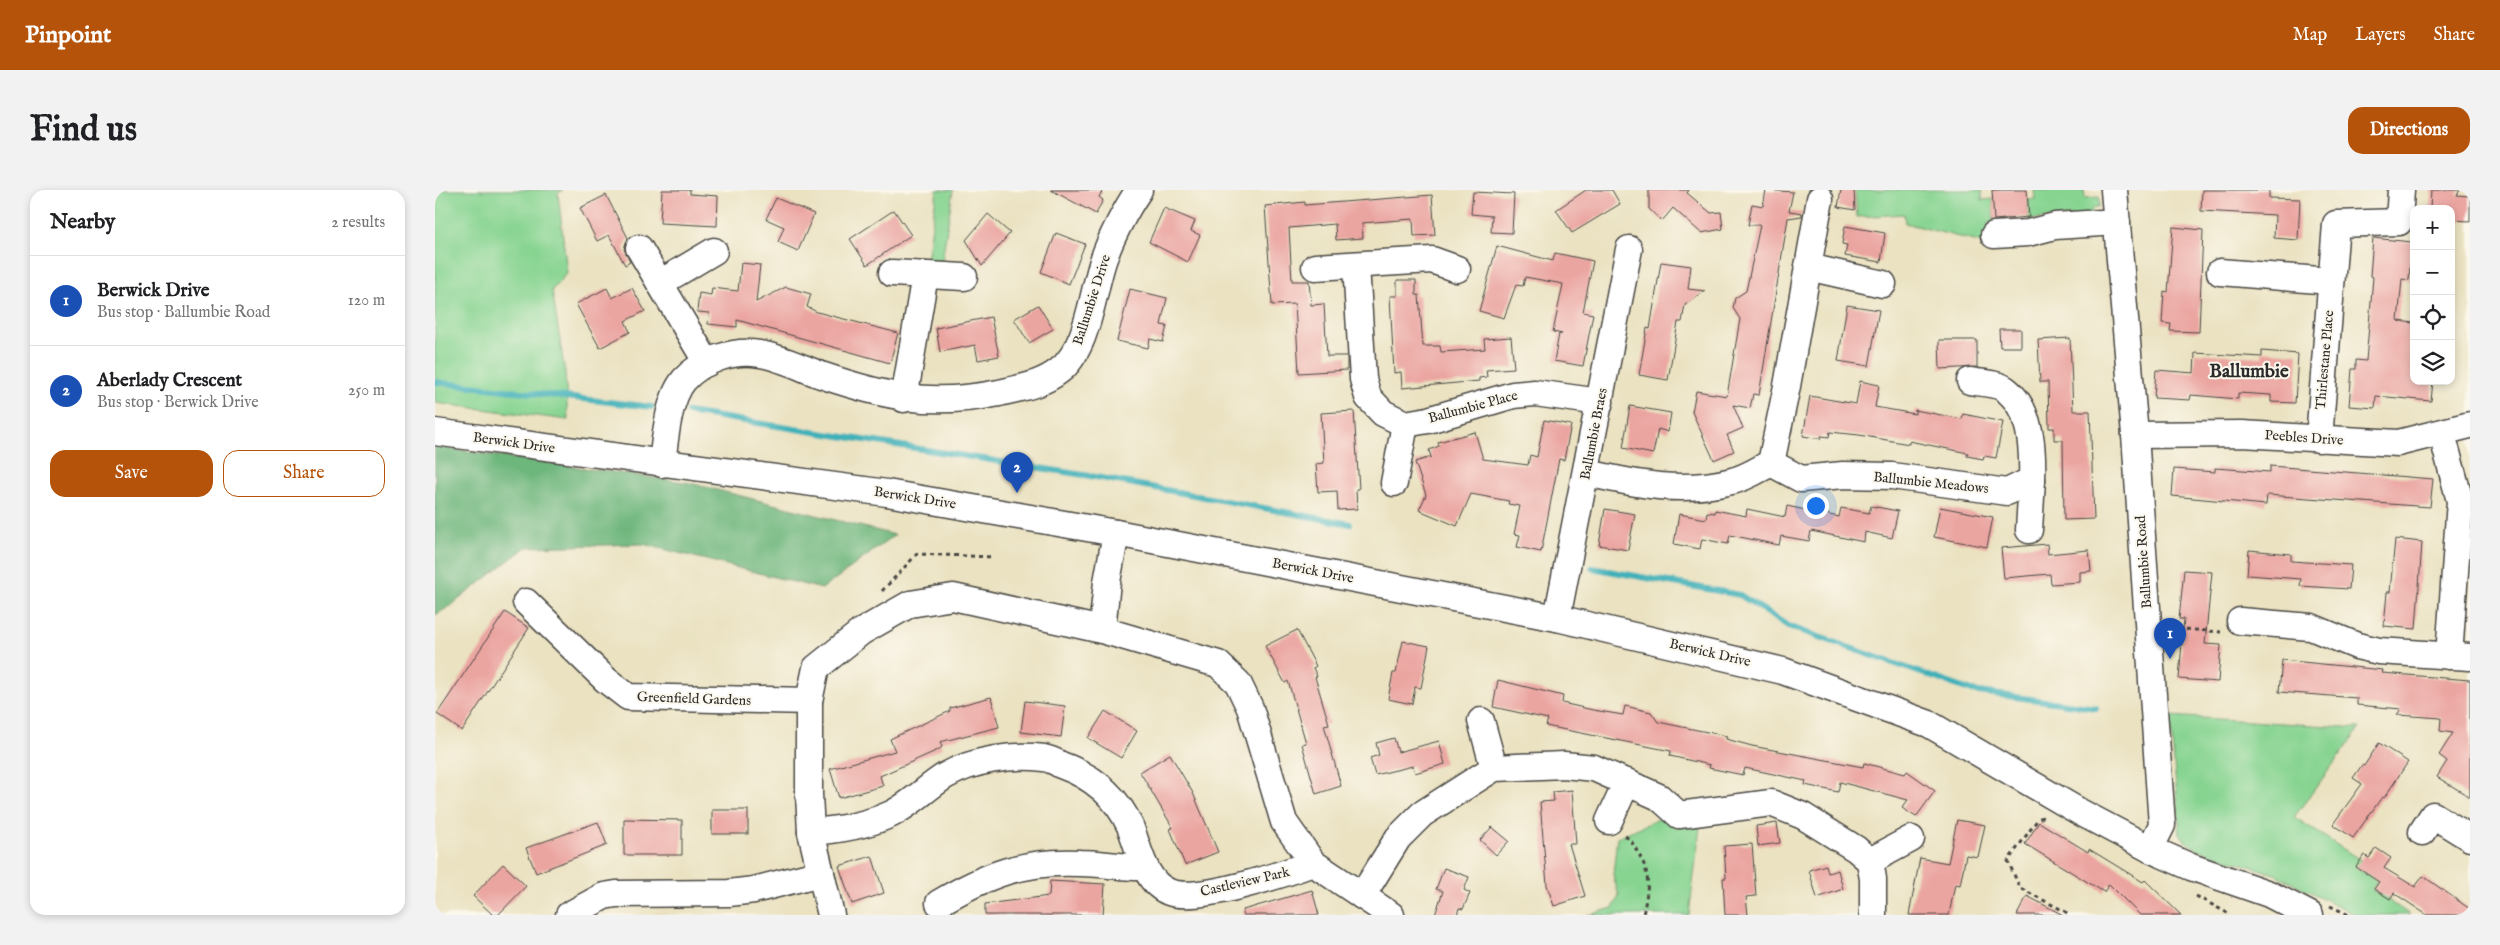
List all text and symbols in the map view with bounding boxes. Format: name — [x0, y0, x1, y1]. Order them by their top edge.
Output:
text: Pinpoint — [25, 20, 111, 51]
text: Map — [2293, 24, 2327, 47]
text: Layers — [2355, 24, 2406, 47]
text: Share — [2434, 24, 2475, 47]
button: Directions — [2348, 107, 2470, 154]
text: Find us — [30, 108, 137, 153]
map controls — [2410, 205, 2455, 385]
button: + — [2410, 205, 2455, 250]
text: Nearby — [50, 209, 115, 236]
text: 2 results — [331, 213, 385, 233]
button: − — [2410, 250, 2455, 295]
street label: Ballumbie Drive — [1069, 252, 1115, 348]
text: Berwick Drive — [97, 279, 209, 303]
text: 1 — [63, 291, 69, 311]
text: 120 m — [348, 291, 385, 311]
button: locate — [2410, 295, 2455, 340]
text: Bus stop · Ballumbie Road — [97, 303, 270, 323]
street label: Thirlestane Place — [2312, 309, 2338, 411]
button: layers — [2410, 340, 2455, 385]
district label: Ballumbie — [2209, 360, 2289, 384]
text: Aberlady Crescent — [97, 369, 242, 393]
text: 2 — [62, 381, 70, 401]
text: 250 m — [348, 381, 385, 401]
street label: Ballumbie Place — [1426, 386, 1520, 428]
street label: Ballumbie Braes — [1576, 386, 1612, 482]
text: Bus stop · Berwick Drive — [97, 393, 259, 413]
street label: Peebles Drive — [2264, 426, 2345, 450]
street label: Berwick Drive — [472, 428, 557, 458]
button: Save — [50, 450, 213, 497]
button: Share — [223, 450, 385, 497]
pin: 2 — [1001, 452, 1033, 493]
street label: Ballumbie Meadows — [1872, 468, 1990, 498]
street label: Berwick Drive — [873, 483, 958, 513]
your location — [1803, 493, 1829, 519]
street label: Ballumbie Road — [2132, 514, 2156, 609]
street label: Berwick Drive — [1271, 554, 1356, 588]
pin: 1 — [2154, 618, 2186, 659]
street label: Berwick Drive — [1668, 635, 1753, 671]
street label: Greenfield Gardens — [637, 688, 751, 710]
street label: Castleview Park — [1199, 863, 1292, 901]

